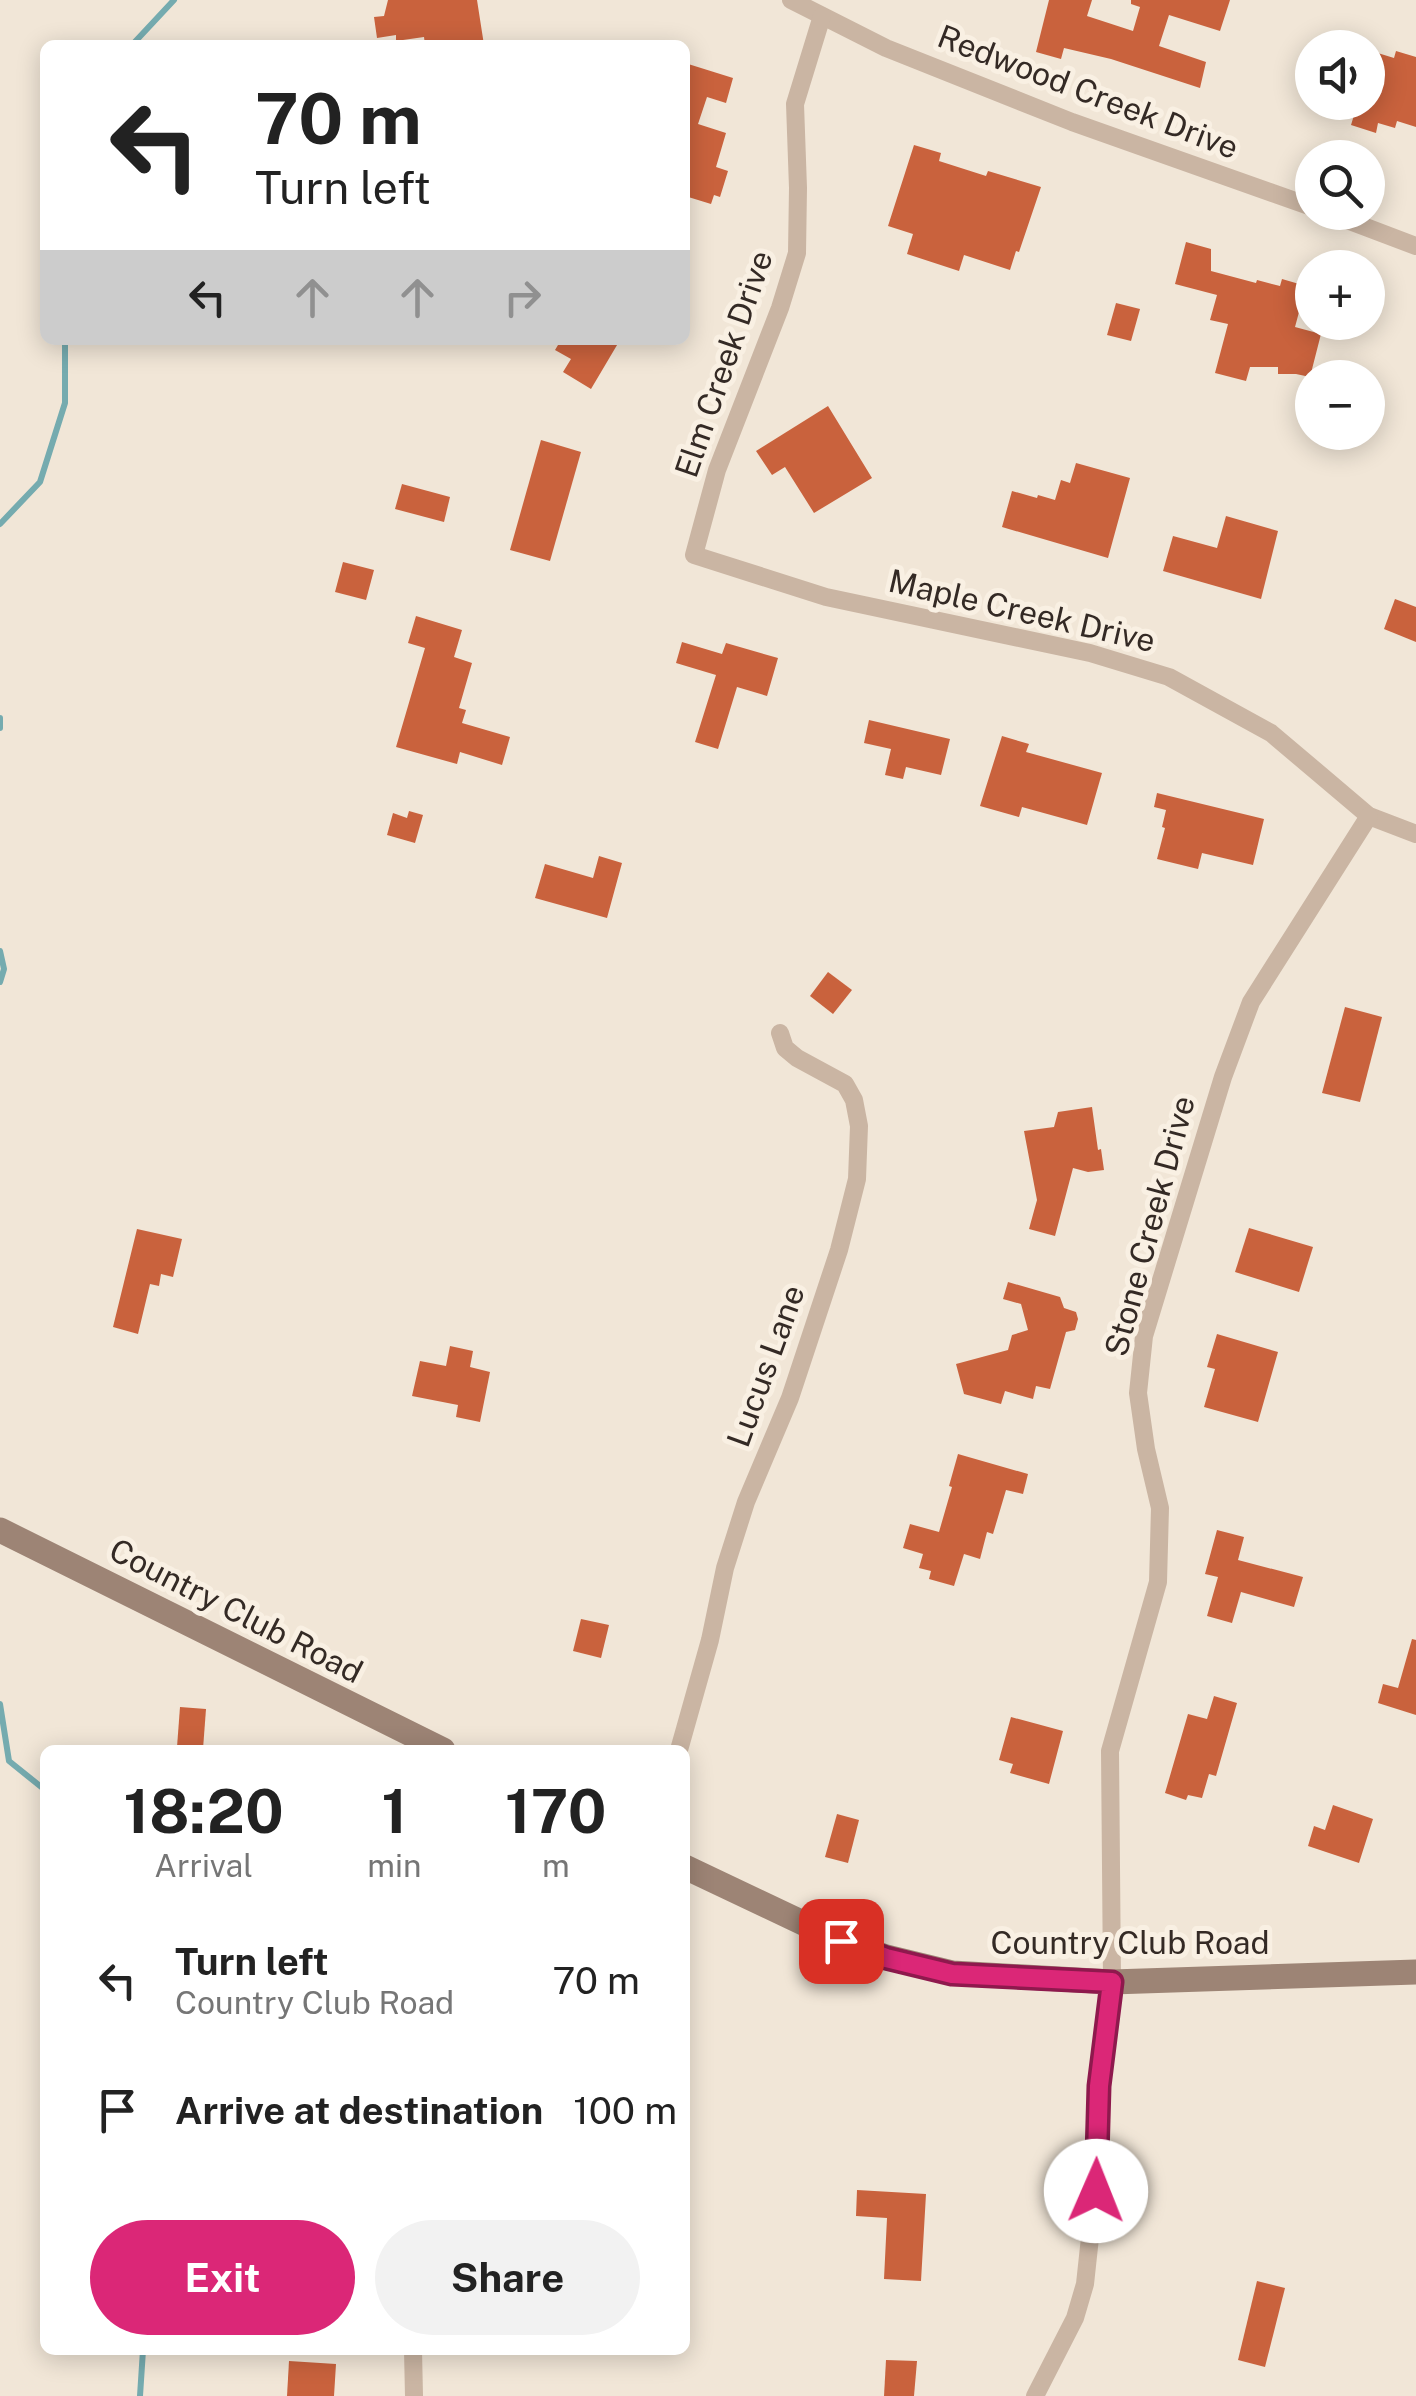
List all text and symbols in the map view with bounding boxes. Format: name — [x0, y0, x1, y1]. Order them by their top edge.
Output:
street label: Redwood Creek Drive — [933, 17, 1244, 166]
map controls — [1295, 30, 1385, 450]
button: sound — [1295, 30, 1385, 120]
text: 70 m — [255, 77, 422, 160]
icon: left — [90, 80, 220, 210]
button: search — [1295, 140, 1385, 230]
text: Turn left — [255, 161, 431, 214]
street label: Elm Creek Drive — [667, 246, 780, 482]
button: + — [1295, 250, 1385, 340]
icon: left — [180, 270, 235, 325]
icon: ahead — [285, 270, 340, 325]
icon: ahead — [390, 270, 445, 325]
icon: right — [495, 270, 550, 325]
button: − — [1295, 360, 1385, 450]
street label: Maple Creek Drive — [885, 562, 1159, 659]
street label: Stone Creek Drive — [1097, 1092, 1202, 1360]
street label: Lucus Lane — [719, 1280, 812, 1452]
street label: Country Club Road — [103, 1531, 369, 1690]
text: 18:20 — [124, 1776, 284, 1847]
text: 1 — [382, 1776, 407, 1847]
text: 170 — [505, 1776, 606, 1847]
text: Arrival — [154, 1847, 253, 1884]
text: min — [367, 1847, 422, 1884]
text: m — [542, 1847, 570, 1884]
pin — [799, 1899, 884, 1984]
icon: arrive — [814, 1914, 869, 1969]
street label: Country Club Road — [990, 1924, 1270, 1961]
text: Turn left — [175, 1939, 329, 1984]
icon: left — [90, 1953, 145, 2008]
text: 70 m — [553, 1958, 640, 2003]
text: Country Club Road — [175, 1984, 454, 2021]
icon: arrive — [90, 2083, 145, 2138]
text: Arrive at destination — [175, 2088, 543, 2133]
text: 100 m — [573, 2088, 677, 2133]
position arrow — [1044, 2139, 1148, 2243]
button: Exit — [90, 2220, 355, 2335]
button: Share — [375, 2220, 640, 2335]

